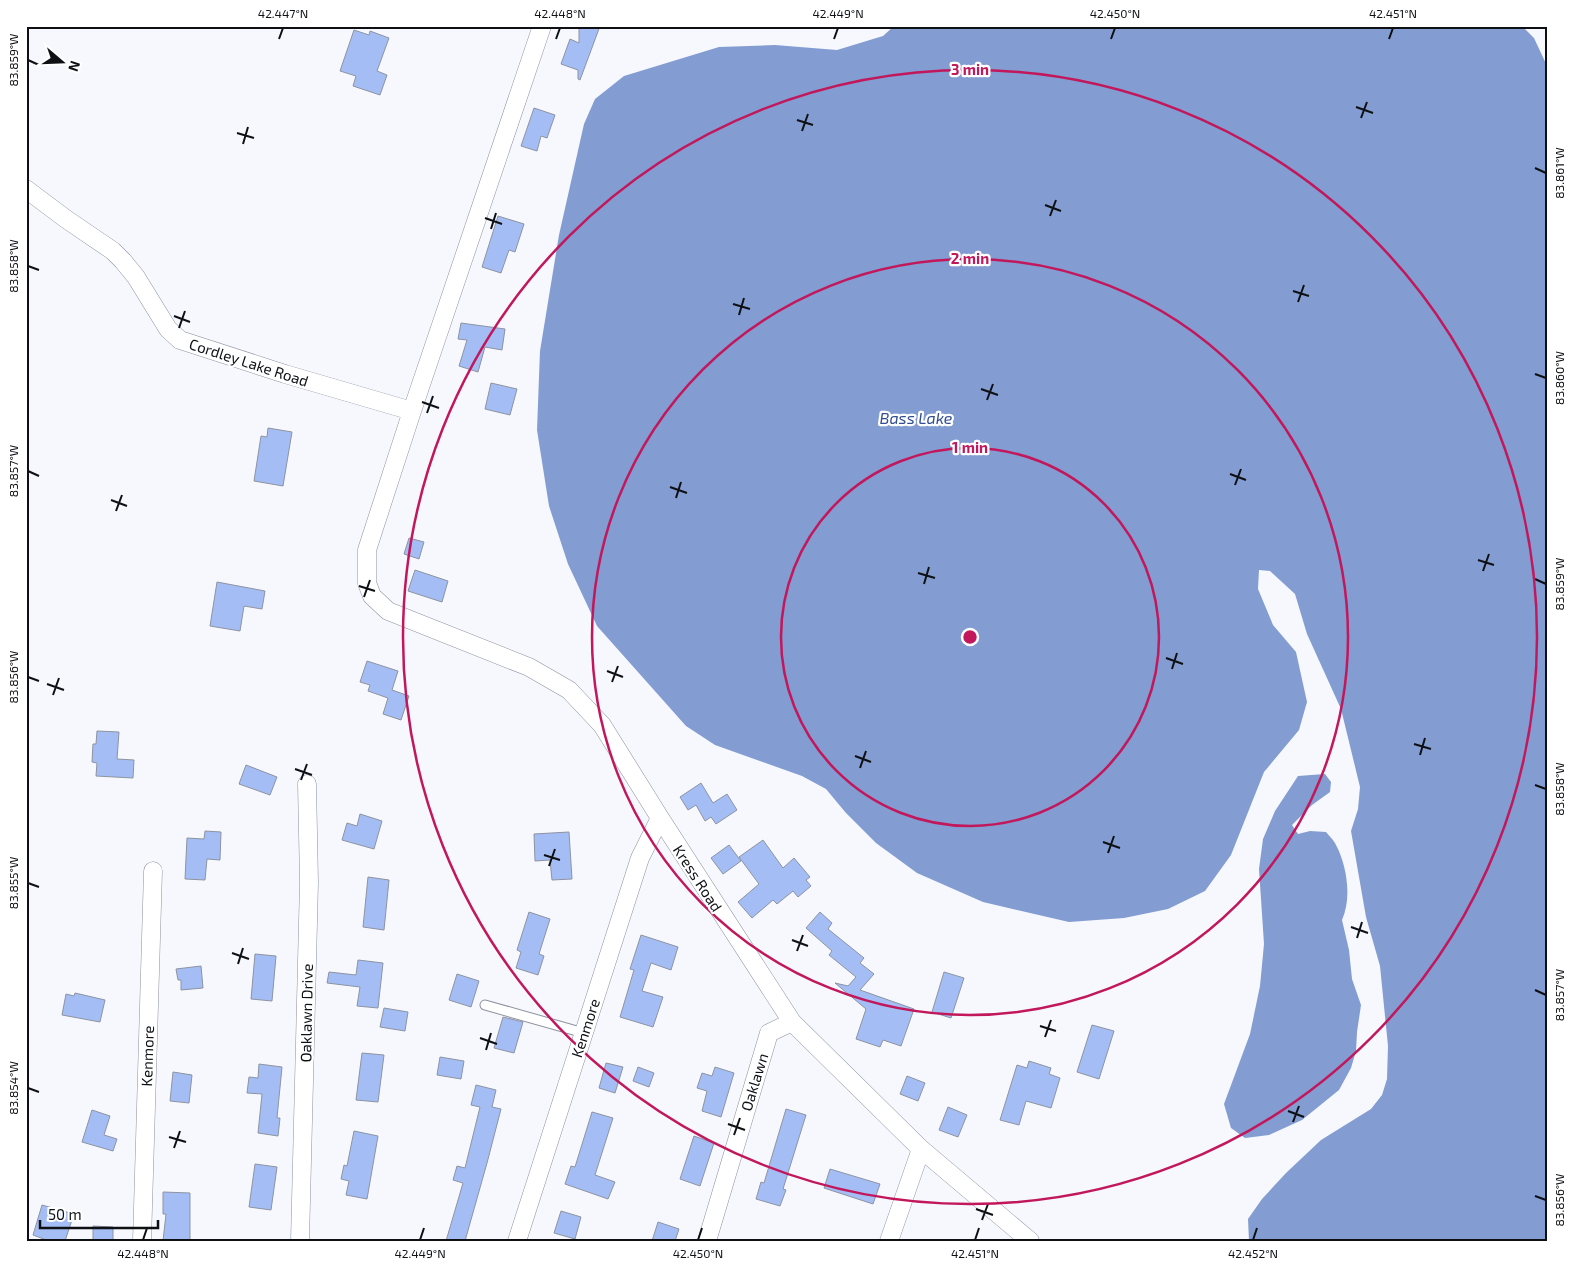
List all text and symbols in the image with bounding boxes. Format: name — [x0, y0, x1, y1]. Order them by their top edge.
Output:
text: 42.447°N — [258, 6, 308, 20]
text: 42.448°N — [534, 6, 586, 20]
text: 42.449°N — [812, 6, 864, 20]
text: 42.450°N — [1090, 6, 1140, 20]
text: 42.451°N — [1369, 6, 1417, 20]
text: 83.859°W — [6, 33, 20, 87]
north arrow — [38, 38, 88, 88]
text: N — [65, 59, 84, 74]
text: 3 min — [951, 60, 989, 78]
text: 83.861°W — [1552, 147, 1566, 199]
text: 83.858°W — [6, 239, 20, 293]
text: 2 min — [951, 249, 989, 267]
street label: Cordley Lake Road — [187, 334, 311, 390]
text: 83.860°W — [1552, 351, 1566, 405]
water label: Bass Lake — [880, 408, 953, 427]
text: 1 min — [952, 438, 988, 456]
text: 83.857°W — [6, 445, 20, 497]
text: 83.859°W — [1552, 557, 1566, 611]
centre of rings — [961, 628, 979, 646]
text: 83.856°W — [6, 650, 20, 704]
text: 83.858°W — [1552, 762, 1566, 816]
street label: Kress Road — [670, 841, 726, 915]
text: 83.855°W — [6, 857, 20, 909]
street label: Oaklawn Drive — [296, 964, 316, 1062]
text: 83.857°W — [1552, 969, 1566, 1021]
street label: Kenmore — [567, 996, 603, 1060]
street label: Kenmore — [137, 1025, 157, 1087]
street label: Oaklawn — [737, 1051, 771, 1113]
text: 83.854°W — [6, 1061, 20, 1115]
text: 83.856°W — [1552, 1173, 1566, 1227]
scale bar — [40, 1197, 158, 1229]
text: 50 m — [48, 1205, 82, 1223]
text: 42.448°N — [117, 1246, 169, 1260]
text: 42.449°N — [394, 1246, 446, 1260]
text: 42.450°N — [673, 1246, 723, 1260]
text: 42.451°N — [951, 1246, 999, 1260]
text: 42.452°N — [1228, 1246, 1278, 1260]

